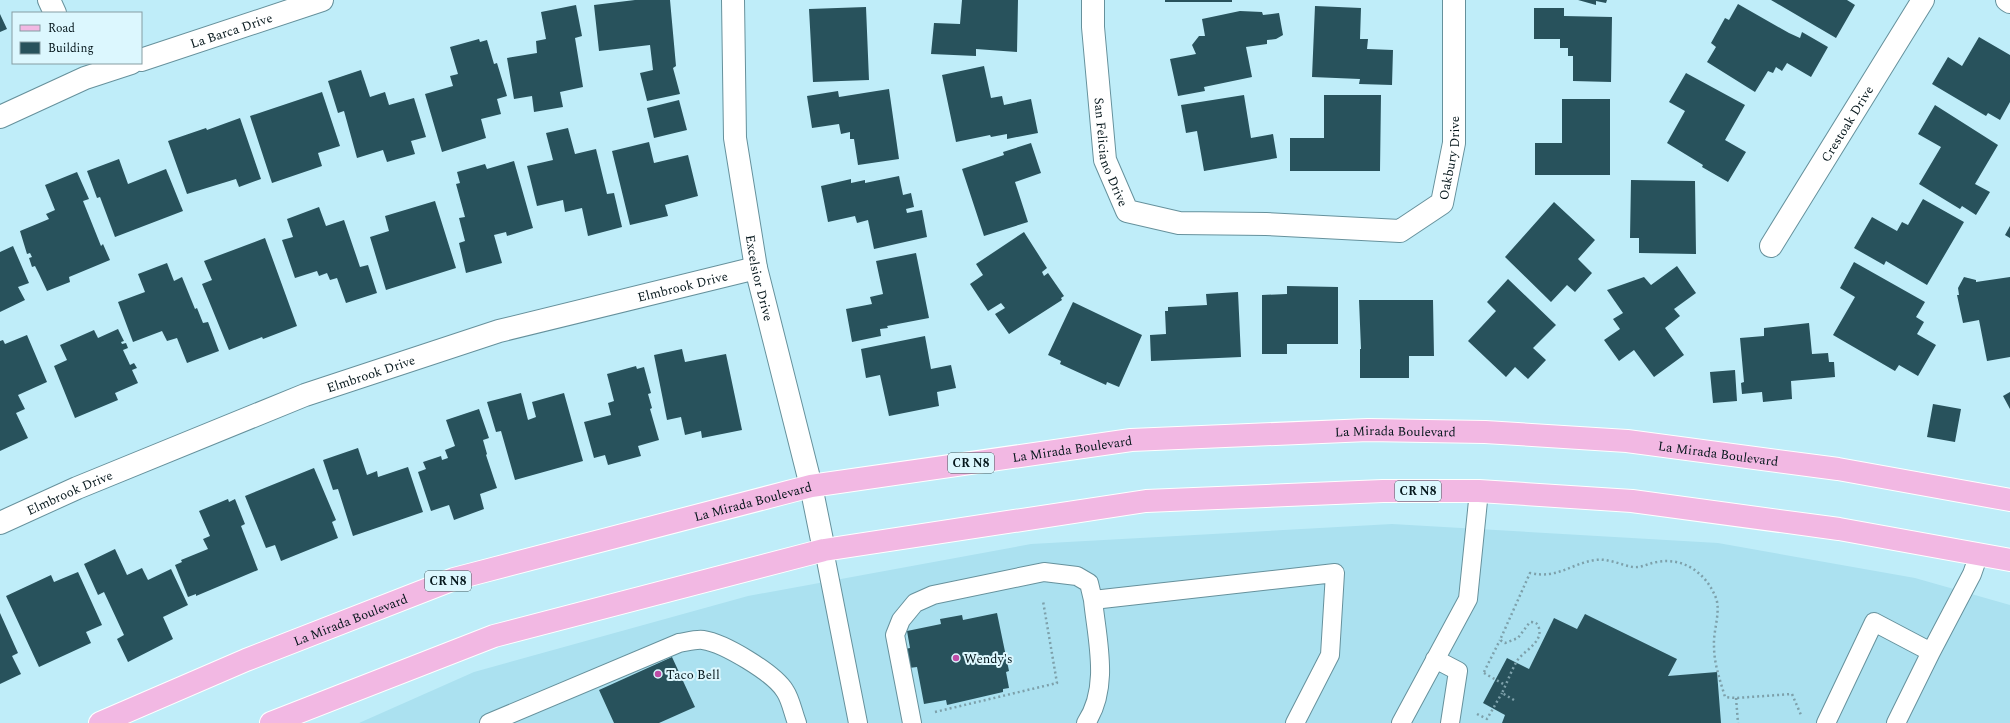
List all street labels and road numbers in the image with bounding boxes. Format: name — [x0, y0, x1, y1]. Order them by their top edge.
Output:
street label: La Barca Drive — [188, 8, 275, 54]
street label: Crestoak Drive — [1816, 82, 1879, 166]
street label: San Feliciano Drive — [1088, 97, 1133, 210]
street label: Oakbury Drive — [1434, 116, 1465, 202]
street label: Excelsior Drive — [740, 233, 778, 323]
street label: Elmbrook Drive — [635, 266, 730, 308]
street label: Elmbrook Drive — [324, 350, 418, 398]
street label: La Mirada Boulevard — [1334, 421, 1456, 443]
street label: La Mirada Boulevard — [1011, 431, 1134, 468]
street label: La Mirada Boulevard — [1657, 436, 1779, 472]
road number: CR N8 — [948, 453, 994, 473]
street label: Elmbrook Drive — [23, 465, 116, 521]
street label: La Mirada Boulevard — [692, 477, 814, 527]
road number: CR N8 — [1395, 481, 1441, 501]
road number: CR N8 — [425, 571, 471, 591]
street label: La Mirada Boulevard — [291, 589, 411, 652]

